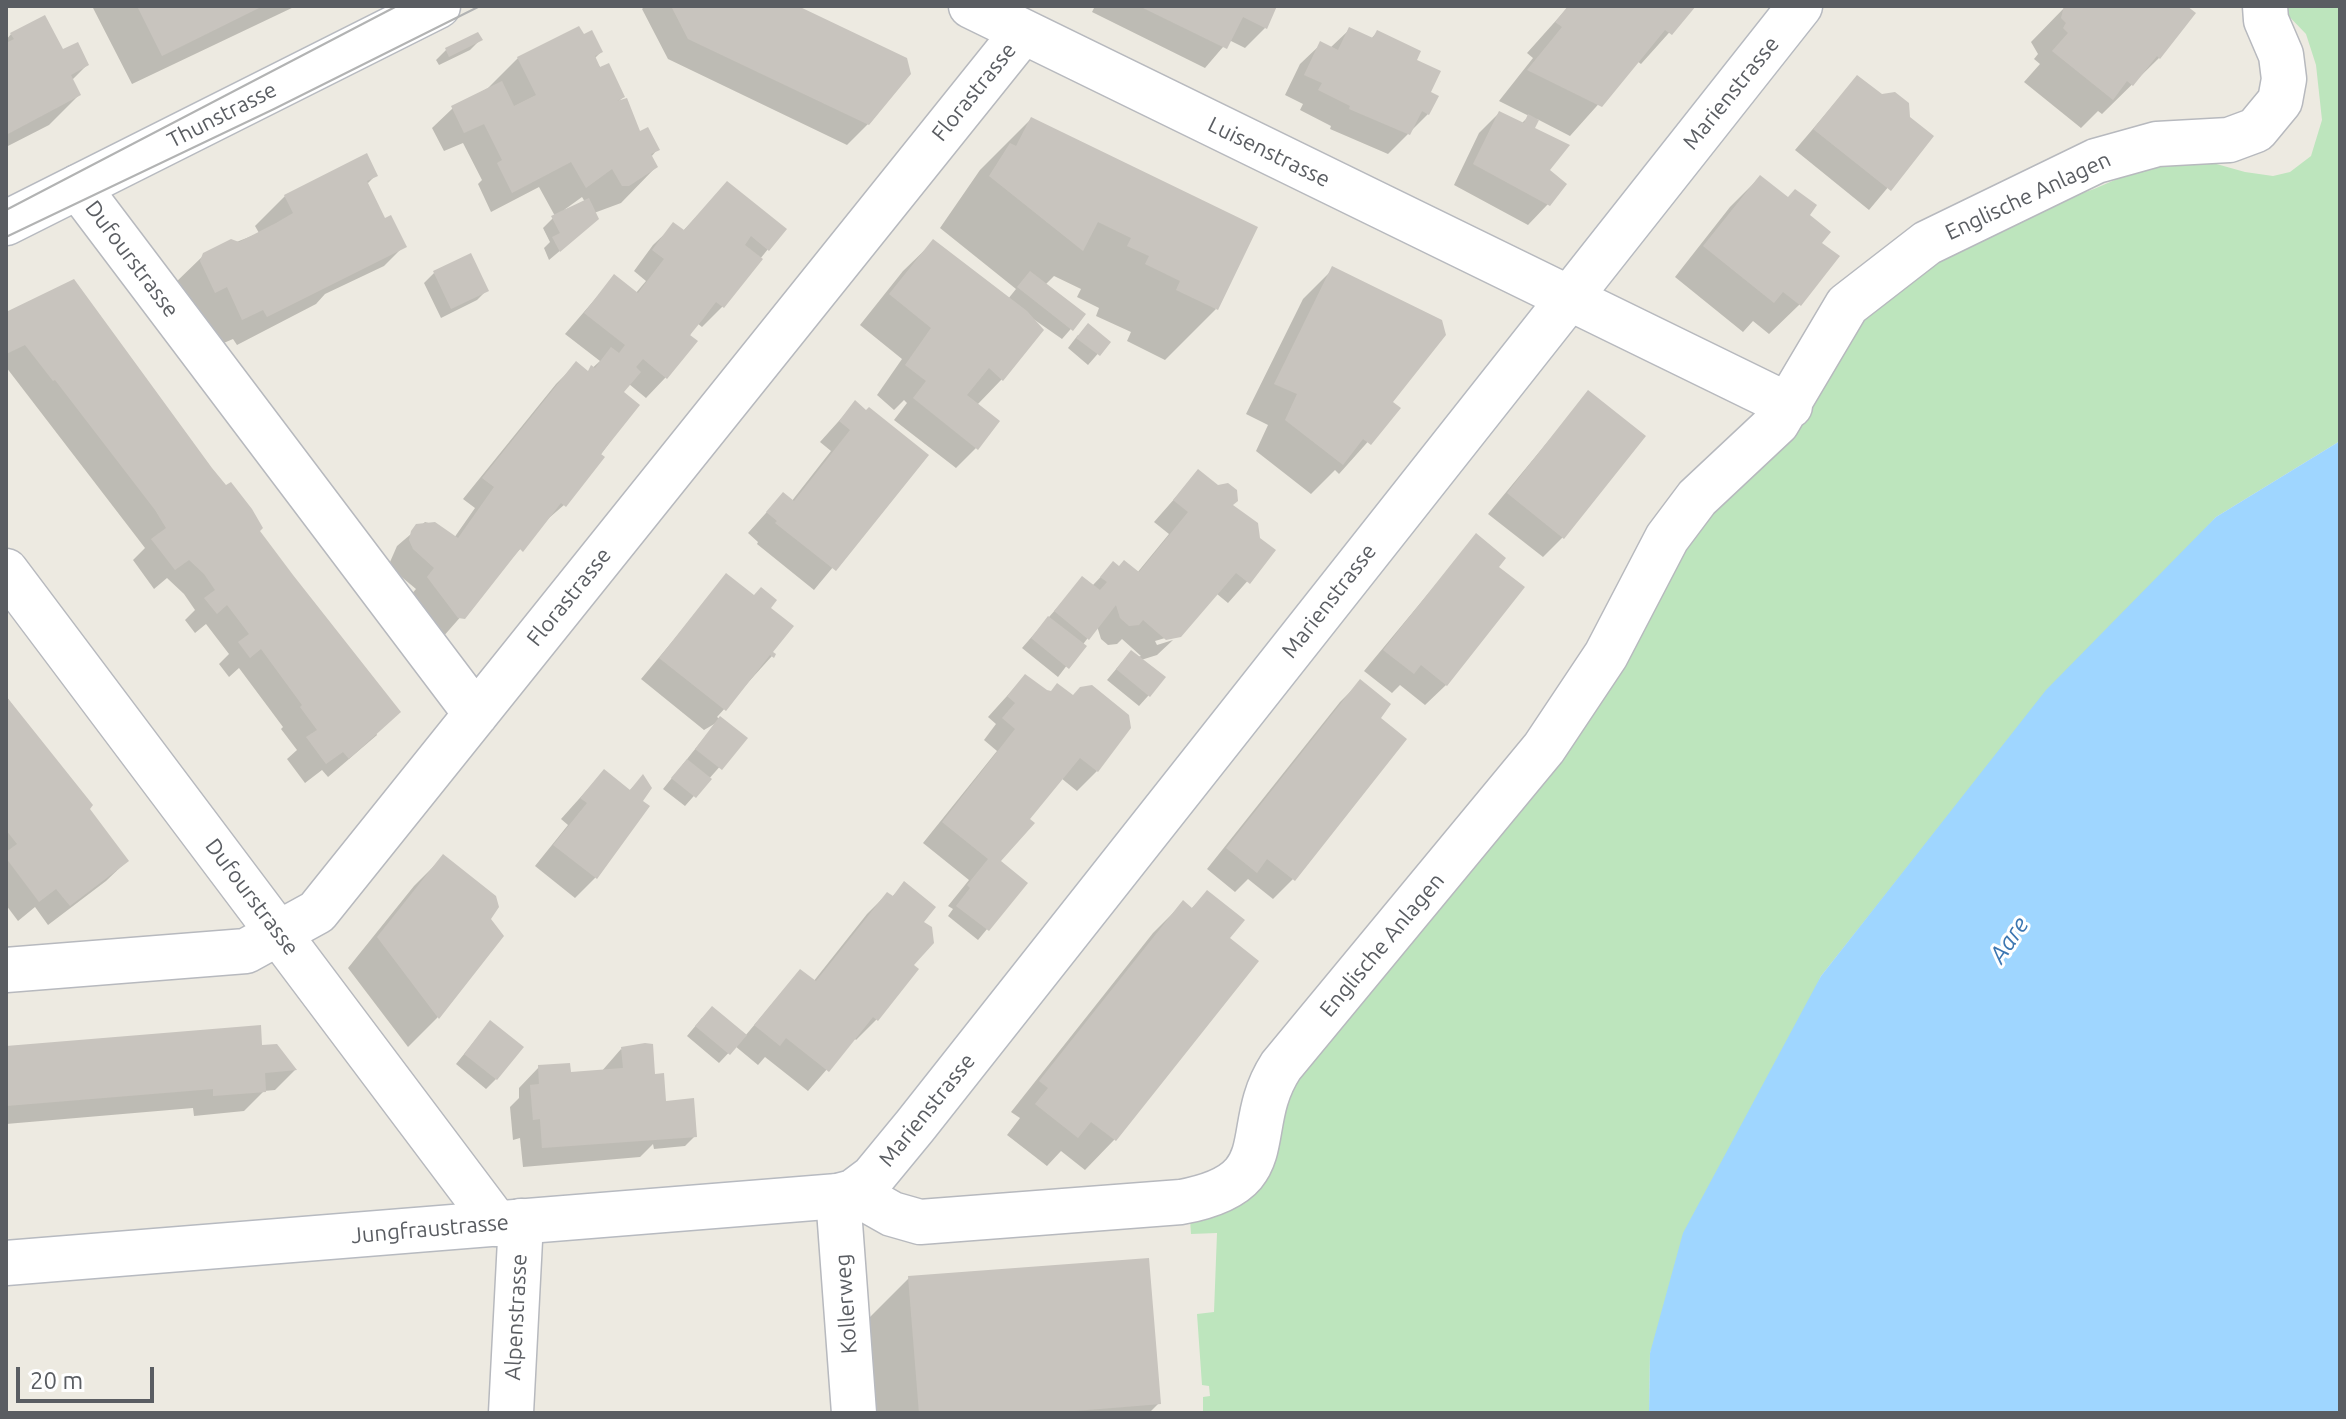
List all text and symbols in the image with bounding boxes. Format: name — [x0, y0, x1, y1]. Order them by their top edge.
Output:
street label: Marienstrasse — [1677, 31, 1785, 155]
street label: Florastrasse — [926, 37, 1022, 147]
street label: Thunstrasse — [163, 76, 281, 154]
street label: Luisenstrasse — [1204, 111, 1334, 193]
street label: Englische Anlagen — [1941, 146, 2115, 246]
street label: Dufourstrasse — [80, 195, 184, 323]
street label: Marienstrasse — [1276, 539, 1382, 663]
street label: Florastrasse — [521, 542, 617, 652]
street label: Dufourstrasse — [200, 833, 304, 961]
street label: Englische Anlagen — [1314, 868, 1450, 1022]
water label: Aare — [1983, 911, 2035, 969]
street label: Marienstrasse — [873, 1048, 981, 1172]
street label: Jungfraustrasse — [350, 1209, 510, 1249]
street label: Alpenstrasse — [500, 1253, 532, 1381]
street label: Kollerweg — [829, 1253, 863, 1355]
scale bar — [20, 1351, 158, 1401]
text: 20 m — [30, 1367, 83, 1394]

